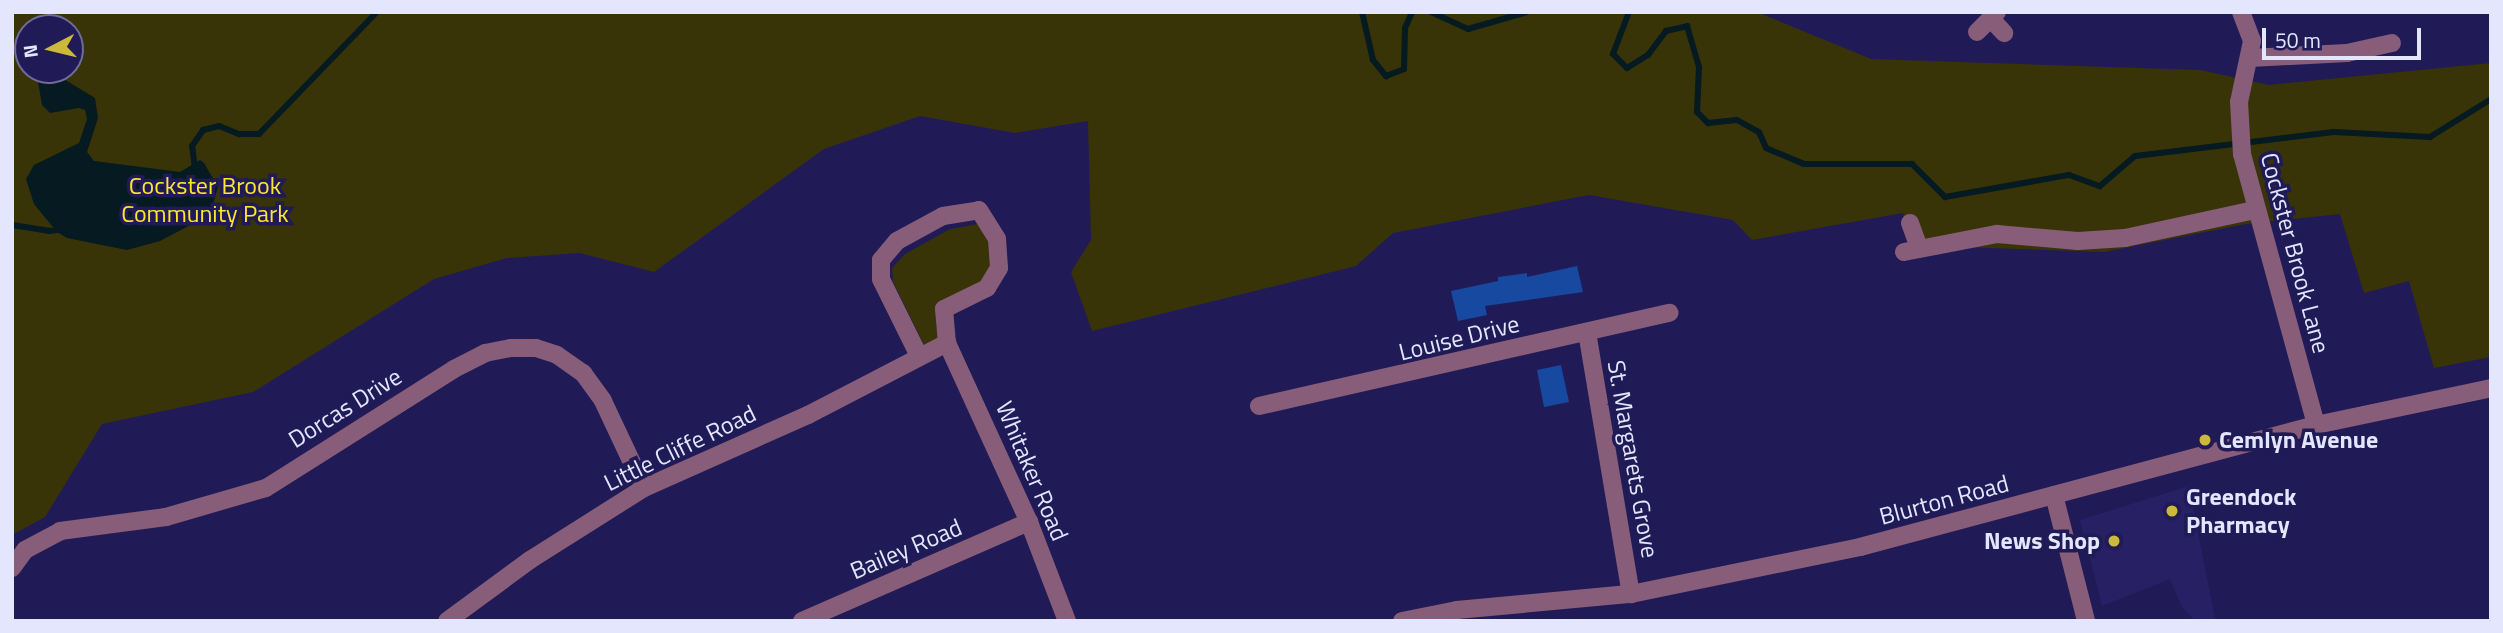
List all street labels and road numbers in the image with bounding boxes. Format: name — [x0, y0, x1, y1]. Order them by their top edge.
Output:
street label: Cockster Brook Lane — [2254, 150, 2336, 356]
street label: Louise Drive — [1396, 309, 1522, 367]
street label: St. Margarets Grove — [1601, 358, 1665, 560]
street label: Dorcas Drive — [283, 362, 407, 454]
street label: Whitaker Road — [990, 397, 1074, 545]
street label: Little Cliffe Road — [599, 399, 761, 497]
street label: Blurton Road — [1876, 469, 2012, 531]
street label: Bailey Road — [846, 513, 966, 585]

